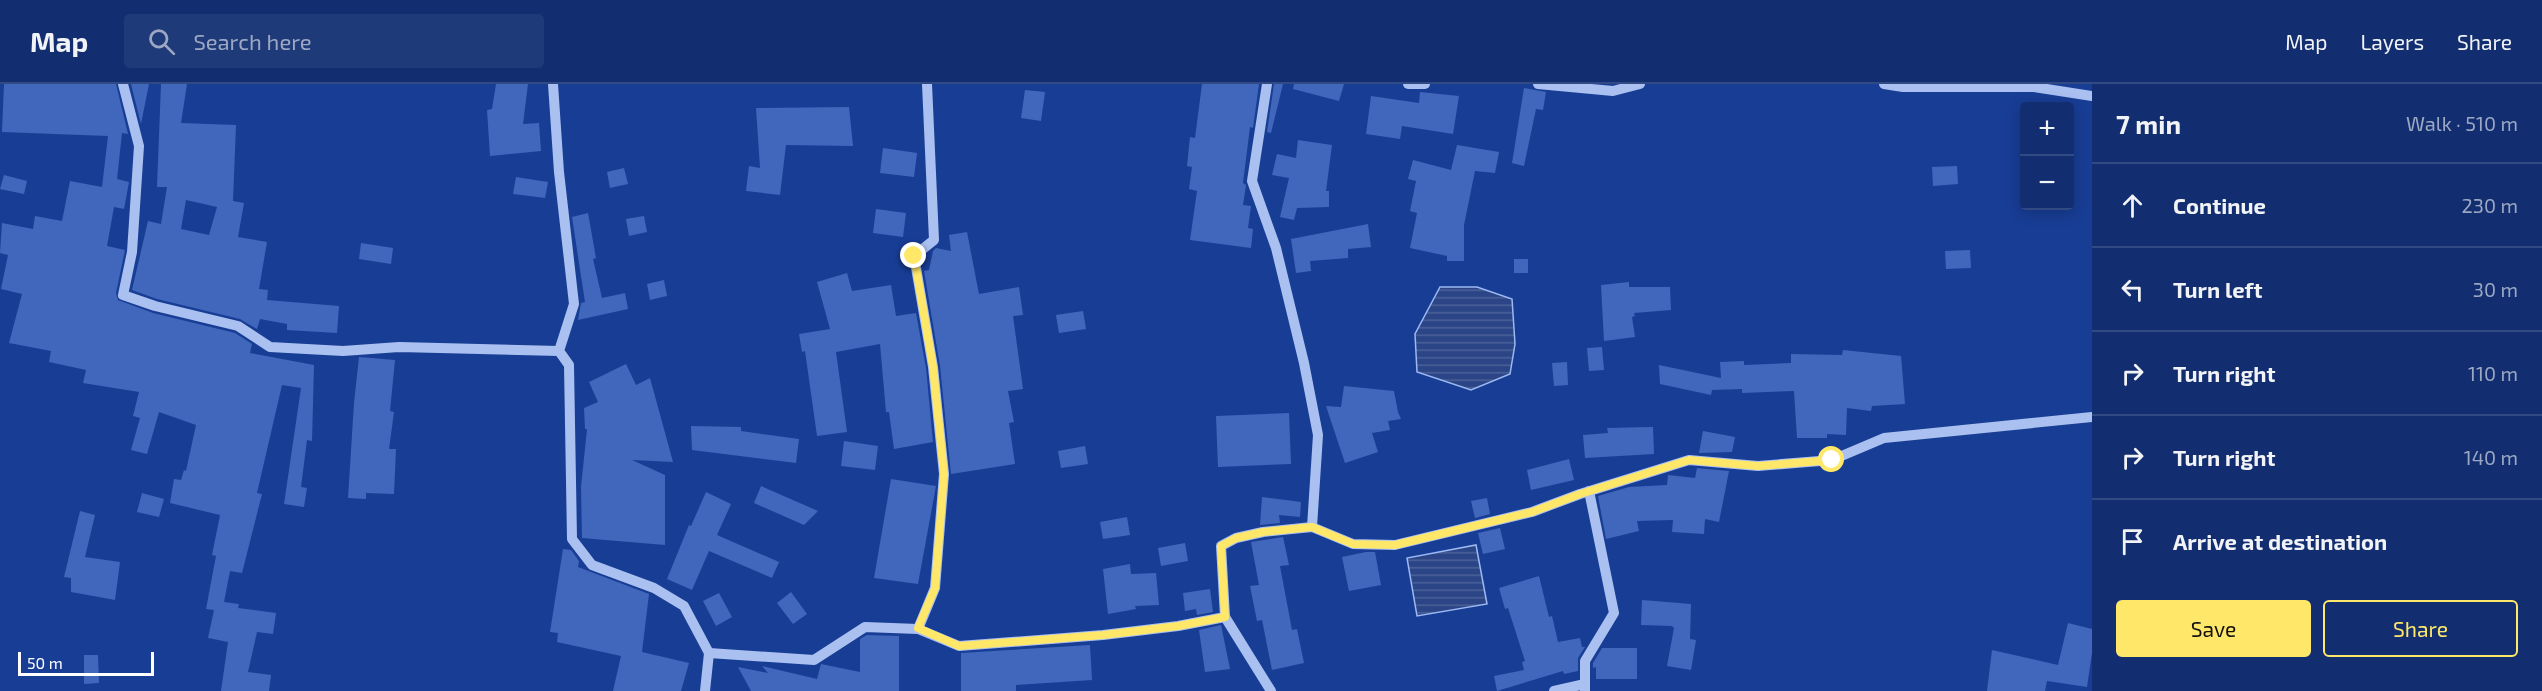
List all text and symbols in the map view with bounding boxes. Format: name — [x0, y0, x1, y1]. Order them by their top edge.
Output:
search box — [124, 14, 544, 68]
text: Map — [30, 24, 88, 58]
icon: search — [145, 25, 178, 58]
text: Search here — [193, 28, 312, 54]
text: Map — [2285, 29, 2327, 54]
text: Layers — [2360, 29, 2424, 54]
text: Share — [2457, 29, 2512, 54]
map controls — [2020, 102, 2074, 210]
button: + — [2020, 102, 2074, 156]
text: 7 min — [2116, 108, 2181, 139]
text: Walk · 510 m — [2406, 111, 2518, 135]
button: − — [2020, 156, 2074, 210]
icon: ahead — [2116, 189, 2149, 222]
text: Continue — [2173, 192, 2266, 218]
text: 230 m — [2462, 193, 2518, 217]
route end — [900, 242, 926, 268]
icon: left — [2116, 273, 2149, 306]
text: Turn left — [2173, 276, 2262, 302]
text: 30 m — [2473, 277, 2518, 301]
icon: right — [2116, 357, 2149, 390]
text: Turn right — [2173, 360, 2275, 386]
text: 110 m — [2468, 361, 2518, 385]
icon: right — [2116, 441, 2149, 474]
text: Turn right — [2173, 444, 2275, 470]
text: 140 m — [2464, 445, 2518, 469]
route start — [1818, 446, 1844, 472]
icon: arrive — [2116, 525, 2149, 558]
text: Arrive at destination — [2173, 528, 2387, 554]
button: Save — [2116, 600, 2311, 657]
button: Share — [2323, 600, 2518, 657]
scale bar — [18, 649, 154, 676]
text: 50 m — [27, 653, 63, 672]

